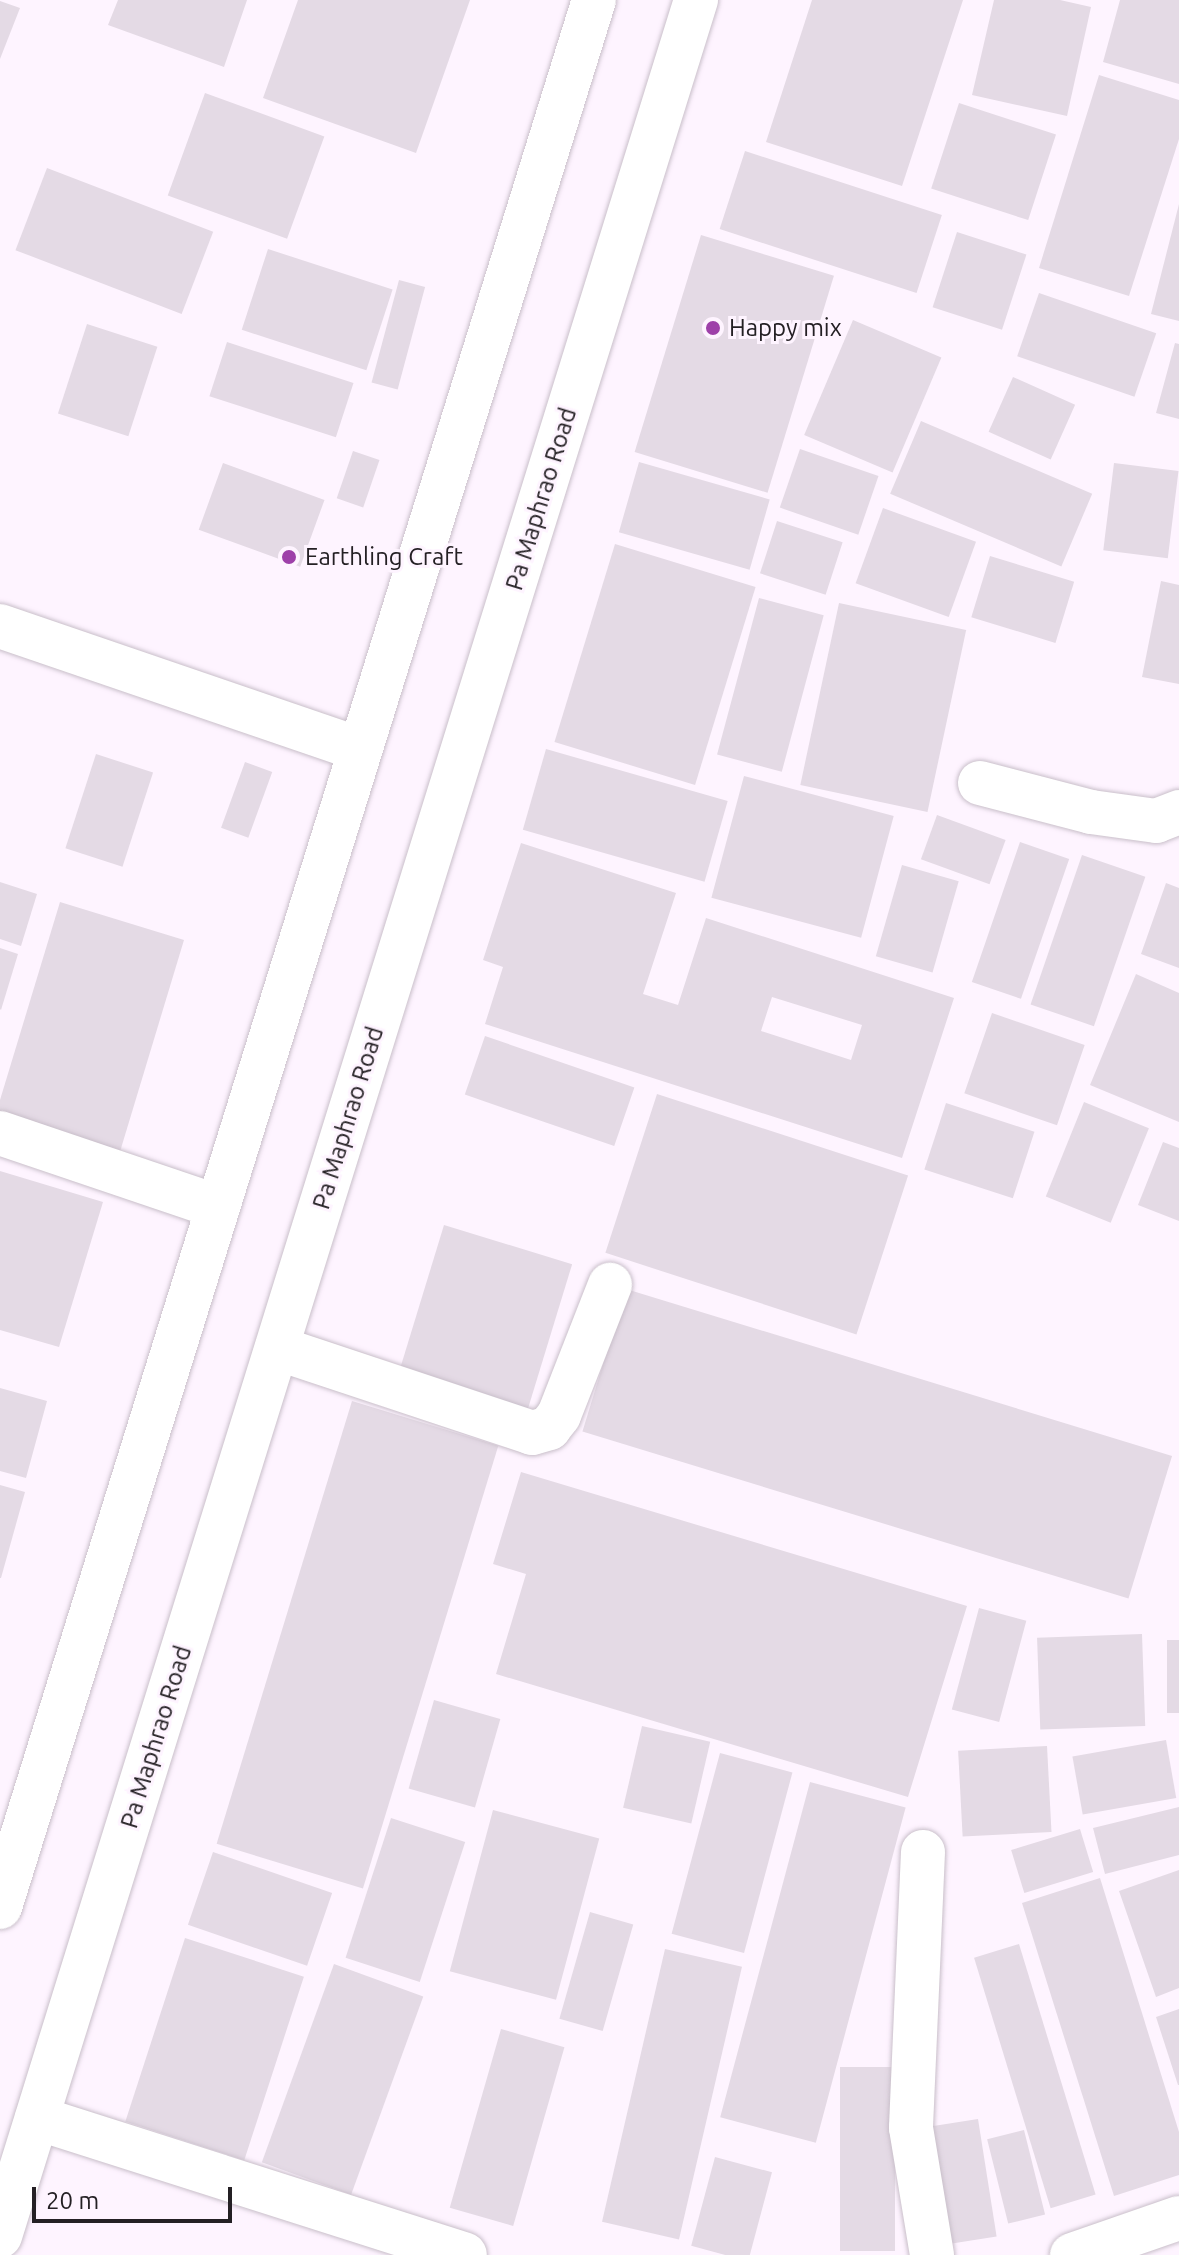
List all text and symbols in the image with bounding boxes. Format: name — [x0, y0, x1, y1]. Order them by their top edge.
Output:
place label: Happy mix — [729, 314, 842, 342]
marker: Happy mix — [704, 319, 722, 337]
street label: Pa Maphrao Road — [500, 404, 582, 594]
place label: Earthling Craft — [305, 543, 463, 571]
marker: Earthling Craft — [280, 548, 298, 566]
street label: Pa Maphrao Road — [307, 1023, 389, 1213]
street label: Pa Maphrao Road — [115, 1642, 197, 1832]
scale bar — [36, 2171, 236, 2221]
text: 20 m — [46, 2187, 99, 2214]

